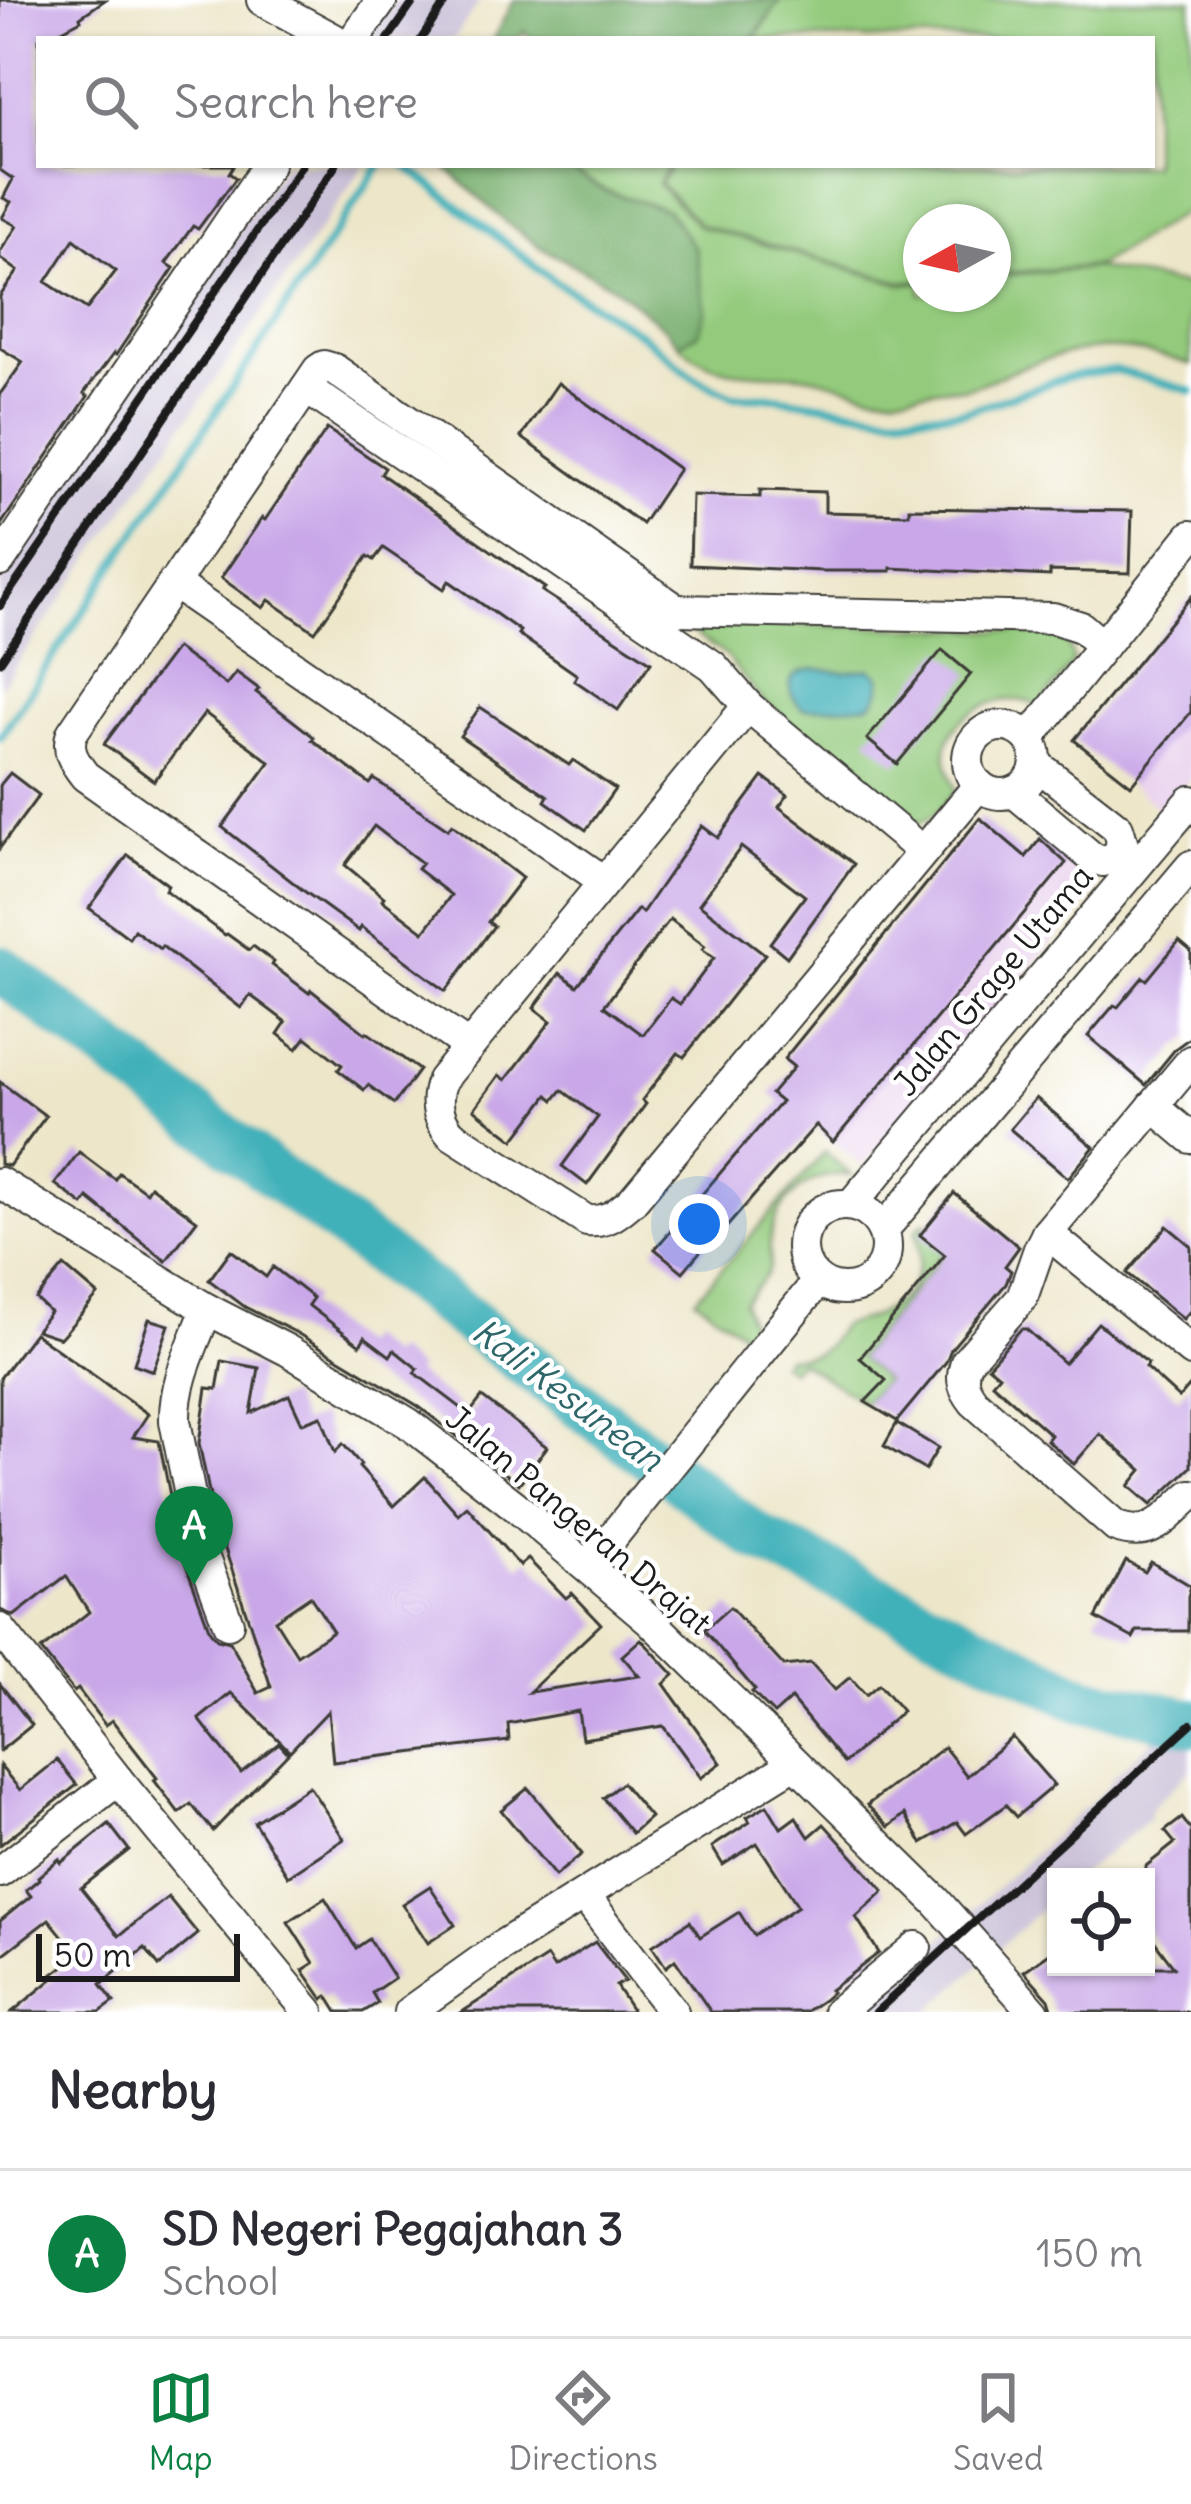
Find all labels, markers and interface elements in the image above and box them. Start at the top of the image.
search box [36,36,1155,168]
icon: search [78,69,144,135]
text: Search here [174,74,418,130]
north arrow [903,204,1011,312]
street label: Jalan Grage Utama [884,856,1102,1104]
your location [669,1194,729,1254]
water label: Kali Kesunean [464,1309,673,1482]
street label: Jalan Pangeran Drajat [438,1397,720,1643]
pin: A [155,1486,233,1585]
map controls [1047,1868,1155,1976]
button: locate [1047,1868,1155,1976]
scale bar [36,1928,240,1981]
text: 50 m [54,1934,131,1976]
text: Nearby [48,2058,217,2122]
text: SD Negeri Pegajahan 3 [162,2201,623,2257]
text: A [74,2229,100,2278]
text: 150 m [1036,2229,1143,2278]
text: School [162,2257,279,2306]
tab: Map [148,2365,214,2479]
tab: Directions [509,2365,658,2479]
tab: Saved [953,2365,1043,2479]

